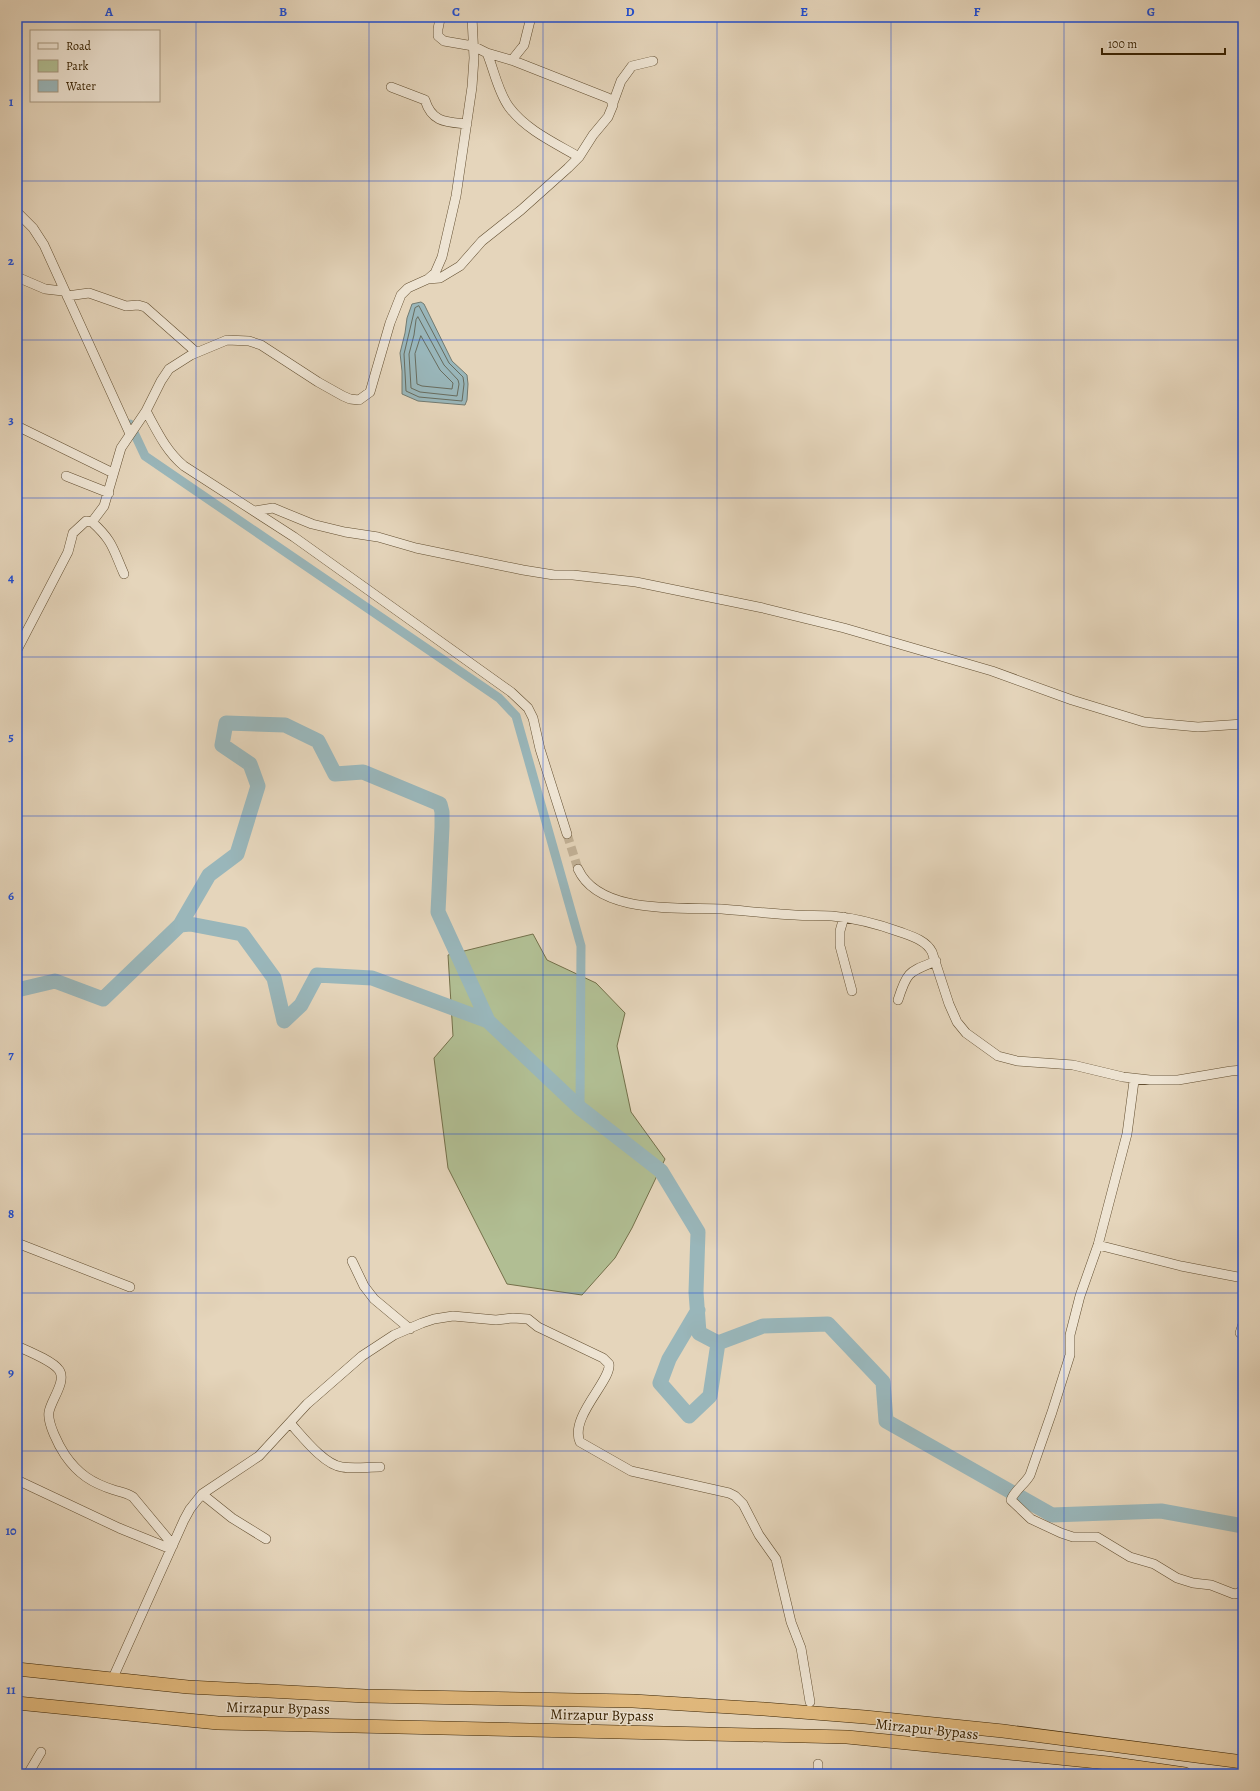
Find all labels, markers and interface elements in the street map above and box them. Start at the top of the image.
text: A [104,3,114,20]
text: B [279,3,287,20]
text: C [452,3,460,20]
text: D [625,3,635,20]
text: E [800,3,808,20]
text: F [974,3,981,20]
text: G [1147,3,1155,20]
legend [30,30,160,102]
scale bar [1102,30,1225,56]
text: 100 m [1108,36,1137,52]
text: Road [66,38,92,54]
text: Park [66,58,89,74]
text: Water [65,78,96,94]
text: 1 [9,93,14,110]
text: 2 [8,252,15,269]
text: 3 [8,411,14,428]
text: 4 [8,569,14,586]
text: 5 [8,728,14,745]
text: 6 [8,887,14,904]
text: 7 [8,1046,14,1063]
text: 8 [8,1205,14,1222]
text: 9 [8,1364,14,1381]
text: 10 [5,1522,17,1539]
text: 11 [6,1681,16,1698]
street label: Mirzapur Bypass [226,1697,330,1719]
street label: Mirzapur Bypass [550,1704,654,1726]
street label: Mirzapur Bypass [874,1714,980,1744]

